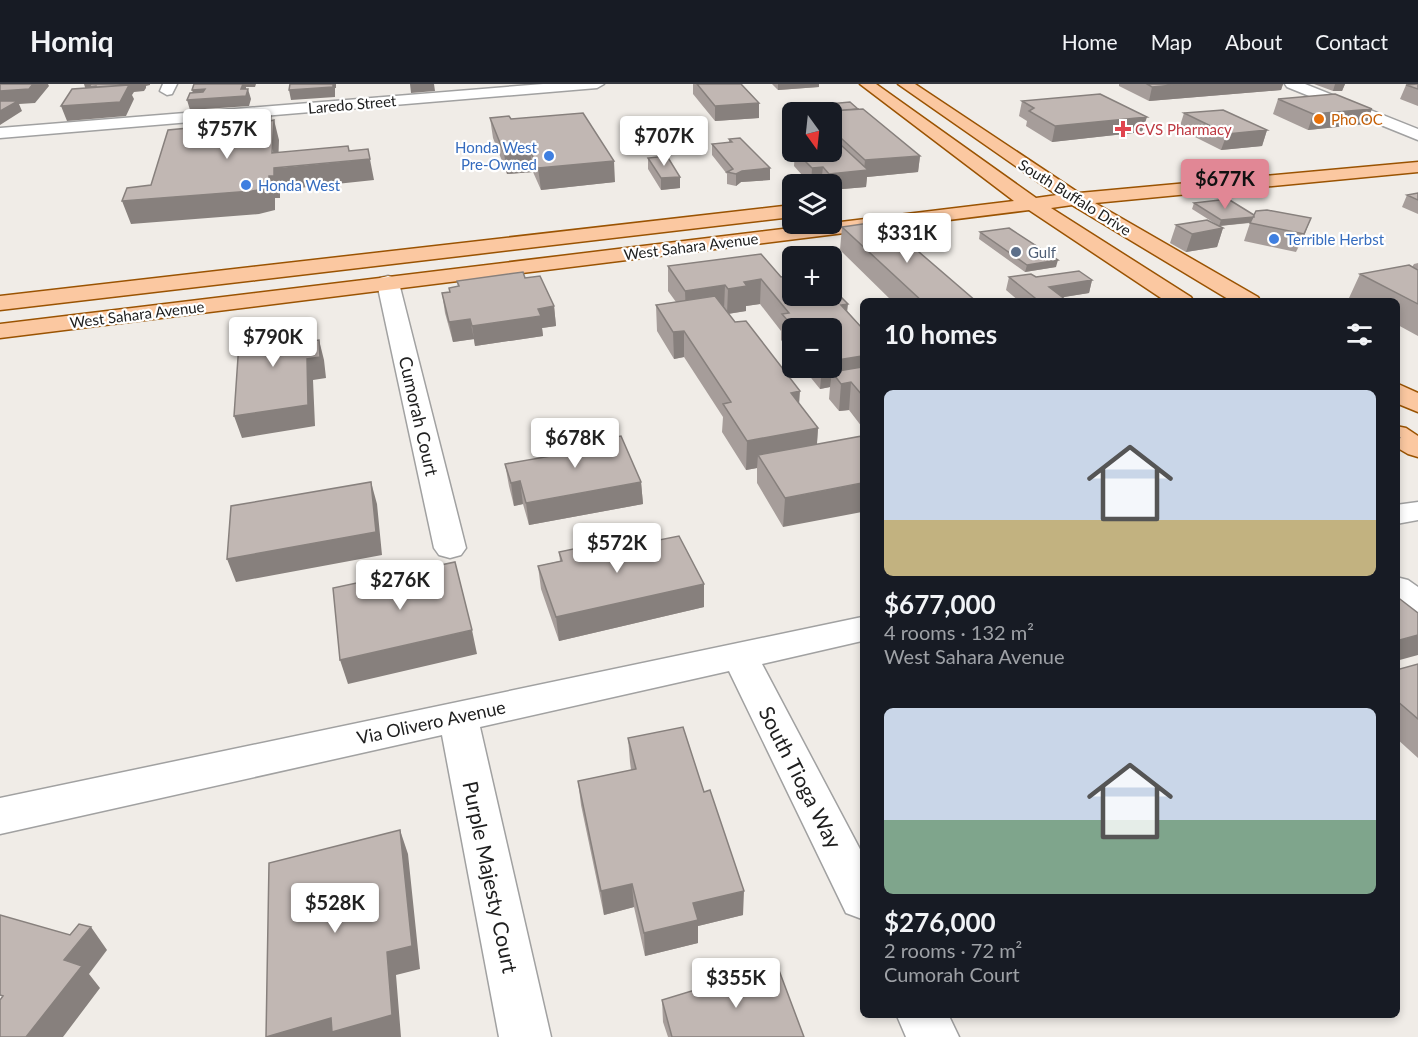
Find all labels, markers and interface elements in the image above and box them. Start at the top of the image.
text: Homiq [30,24,114,58]
text: Home [1062,29,1118,54]
text: Map [1151,29,1192,54]
text: About [1225,29,1282,54]
text: Contact [1315,29,1388,54]
street label: Laredo Street [307,91,397,117]
north arrow [782,102,842,162]
map controls [782,102,842,378]
pin: $757K [185,109,269,160]
place label: Pho OC [1331,110,1383,128]
marker: Pho OC [1312,112,1326,126]
text: $757K [197,116,257,140]
pin: $707K [622,116,706,167]
place label: CVS Pharmacy [1135,120,1232,138]
marker: CVS Pharmacy [1116,122,1130,136]
text: $707K [634,123,694,147]
place label: Honda West Pre-Owned [455,138,538,173]
marker: Honda West Pre-Owned [542,149,556,163]
street label: South Buffalo Drive [1015,155,1135,239]
pin: $677K [1183,159,1267,210]
text: $677K [1195,166,1255,190]
button: layers [782,174,842,234]
place label: Honda West [258,176,341,194]
marker: Honda West [239,178,253,192]
pin: $331K [865,213,949,264]
text: $331K [877,220,937,244]
street label: West Sahara Avenue [623,229,759,263]
place label: Terrible Herbst [1286,230,1385,248]
marker: Terrible Herbst [1267,232,1281,246]
place label: Gulf [1028,243,1057,261]
marker: Gulf [1009,245,1023,259]
button: + [782,246,842,306]
street label: West Sahara Avenue [69,297,205,331]
pin: $790K [231,317,315,368]
button: − [782,318,842,378]
text: 10 homes [884,318,997,350]
icon: filters [1343,318,1376,351]
text: $790K [243,324,303,348]
street label: Cumorah Court [395,354,444,478]
pin: $678K [533,418,617,469]
text: $678K [545,425,605,449]
icon: home [1076,429,1184,537]
pin: $572K [575,523,659,574]
text: $572K [587,530,647,554]
pin: $276K [358,560,442,611]
text: $276K [370,567,430,591]
text: $677,000 [884,588,996,620]
text: 4 rooms · 132 m² [884,620,1034,644]
text: West Sahara Avenue [884,644,1065,668]
street label: Via Olivero Avenue [355,696,507,748]
street label: South Tioga Way [754,702,848,852]
icon: home [1076,747,1184,855]
street label: Purple Majesty Court [458,779,524,976]
pin: $528K [293,883,377,934]
text: $528K [305,890,365,914]
text: $276,000 [884,906,996,938]
text: 2 rooms · 72 m² [884,938,1022,962]
pin: $355K [694,958,778,1009]
text: Cumorah Court [884,962,1020,986]
text: $355K [706,965,766,989]

